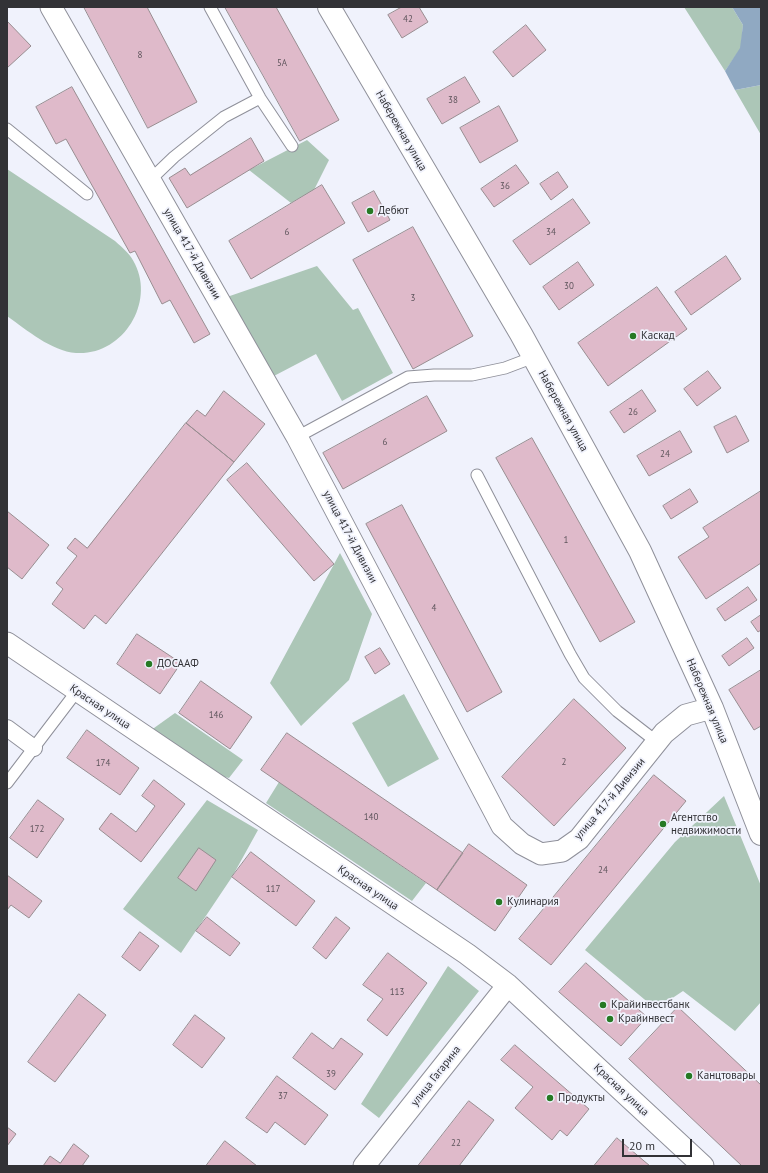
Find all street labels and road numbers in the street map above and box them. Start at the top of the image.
street label: Набережная улица [373,88,429,174]
street label: улица 417-й Дивизии [161,206,223,302]
street label: Набережная улица [535,368,591,454]
street label: улица 417-й Дивизии [320,489,380,585]
street label: Набережная улица [683,657,731,745]
street label: Красная улица [67,682,133,732]
street label: улица 417-й Дивизии [572,755,648,843]
street label: Красная улица [335,863,401,913]
street label: улица Гагарина [408,1043,464,1109]
street label: Красная улица [591,1061,651,1119]

